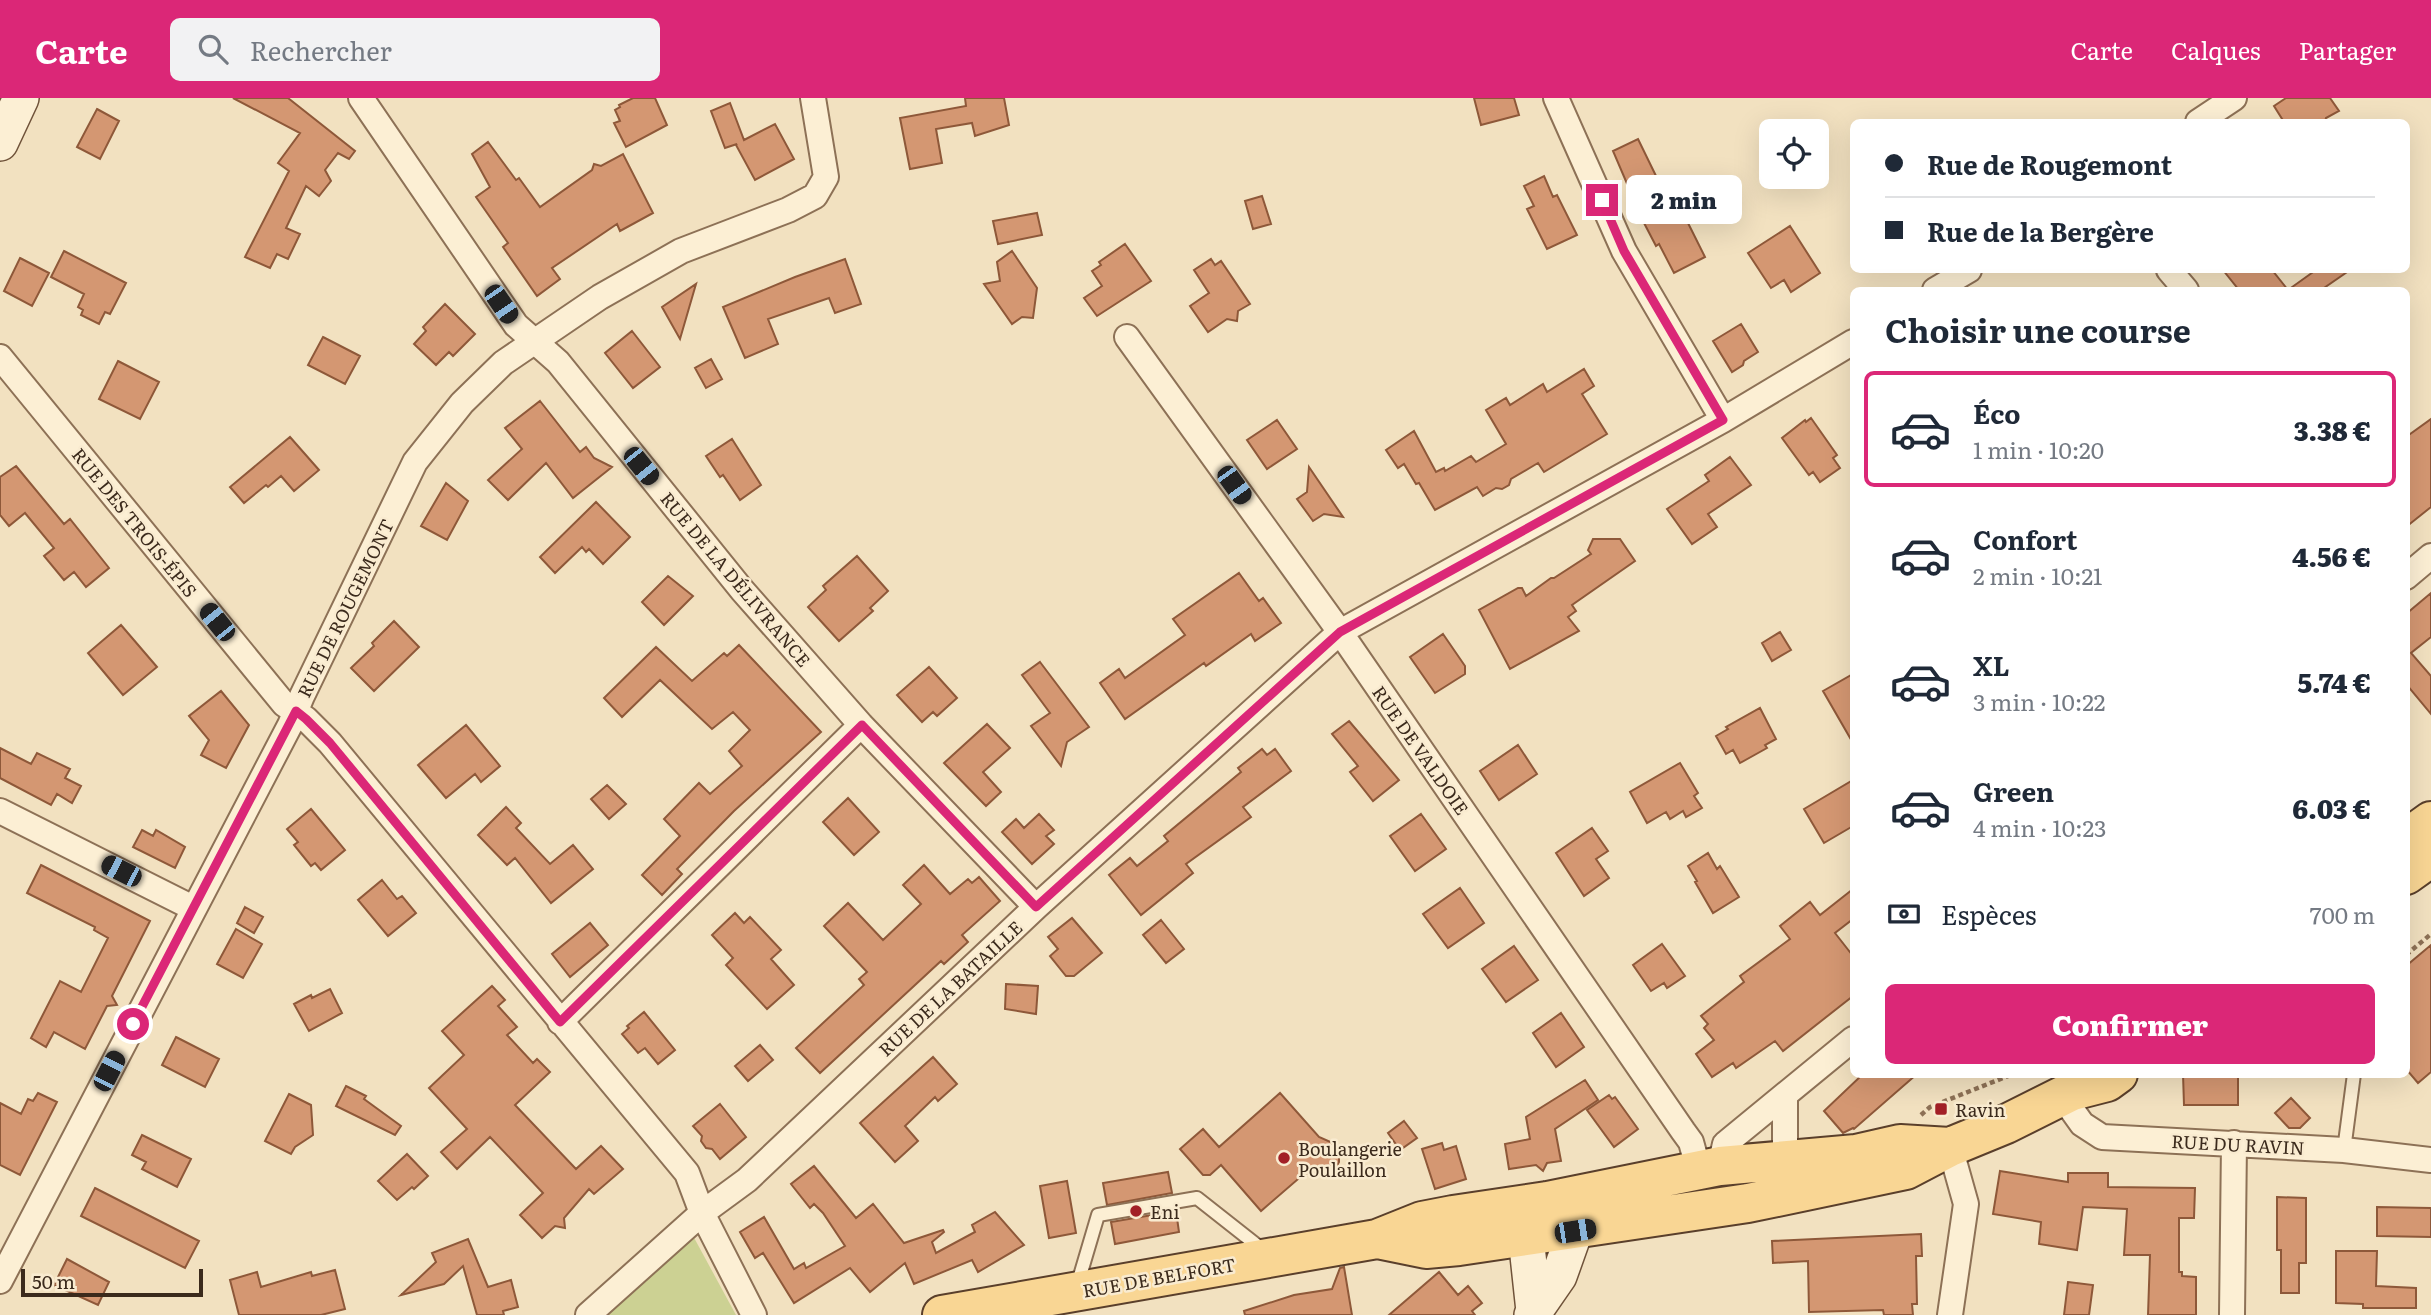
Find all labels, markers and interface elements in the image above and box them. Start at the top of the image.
search box [170,18,660,81]
text: Carte [35,25,128,74]
icon: search [194,30,232,68]
text: Rechercher [250,30,392,69]
text: Carte [2070,32,2133,67]
text: Calques [2171,32,2261,67]
text: Partager [2299,32,2396,67]
map controls [1759,119,1829,189]
button: locate [1759,119,1829,189]
text: Rue de Rougemont [1927,144,2172,183]
callout: 2 min [1626,176,1742,224]
text: 2 min [1651,182,1717,216]
route end [1586,184,1618,216]
text: Rue de la Bergère [1927,211,2154,250]
car [481,281,522,327]
text: Choisir une course [1885,305,2191,353]
text: Éco [1973,393,2021,432]
icon: car [1889,398,1952,461]
text: 3.38 € [2294,410,2371,449]
text: 1 min · 10:20 [1973,432,2104,466]
street label: RUE DES TROIS-ÉPIS [66,441,204,603]
car [620,443,663,489]
car [1214,462,1255,508]
street label: RUE DE LA DÉLIVRANCE [655,486,817,672]
street label: RUE DE ROUGEMONT [290,514,400,702]
text: Confort [1973,519,2077,558]
icon: car [1889,524,1952,587]
text: 4.56 € [2292,536,2371,575]
text: 2 min · 10:21 [1973,558,2102,592]
car [196,599,239,645]
text: XL [1973,645,2010,684]
icon: car [1889,650,1952,713]
text: 5.74 € [2297,662,2371,701]
street label: RUE DE VALDOIE [1366,680,1476,820]
text: 3 min · 10:22 [1973,684,2106,718]
text: Green [1973,771,2054,810]
icon: car [1889,776,1952,839]
text: 6.03 € [2292,788,2371,827]
text: 4 min · 10:23 [1973,810,2107,844]
car [98,852,145,890]
text: Espèces [1941,894,2037,933]
icon: cash [1885,895,1923,933]
text: 700 m [2310,897,2375,931]
street label: RUE DE LA BATAILLE [872,914,1028,1062]
button: Confirmer [1885,984,2375,1064]
route start [117,1008,149,1040]
car [91,1048,128,1094]
place label: Ravin [1955,1096,2005,1123]
marker: Ravin [1933,1101,1949,1117]
street label: RUE DU RAVIN [2171,1127,2305,1161]
place label: Boulangerie Poulaillon [1298,1135,1402,1183]
marker: Boulangerie Poulaillon [1276,1150,1292,1166]
place label: Eni [1150,1198,1179,1225]
marker: Eni [1128,1203,1144,1219]
car [1553,1217,1598,1245]
street label: RUE DE BELFORT [1080,1250,1238,1304]
scale bar [21,1266,203,1298]
text: 50 m [32,1267,75,1295]

